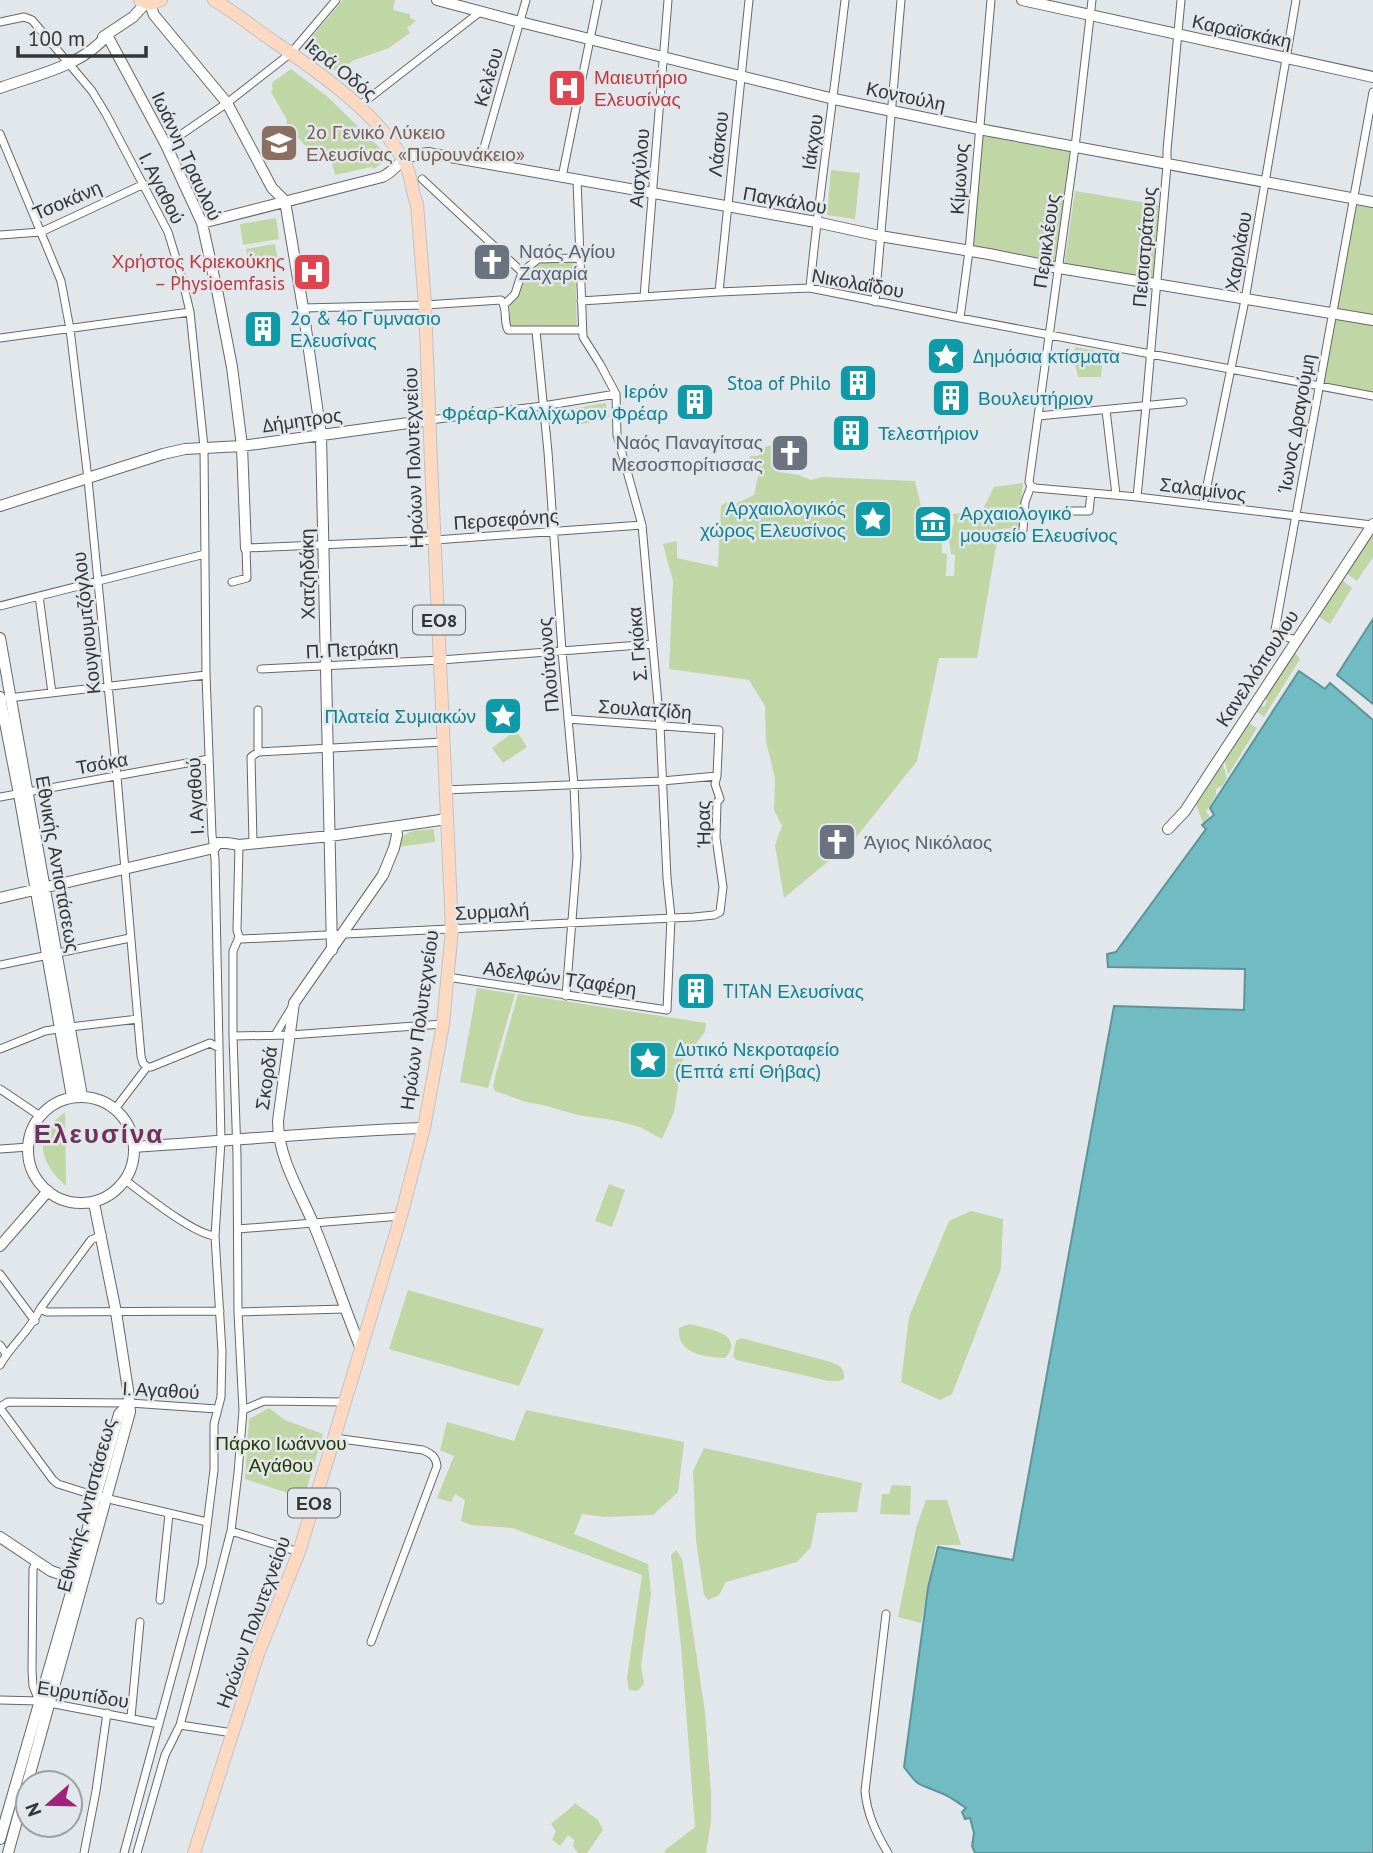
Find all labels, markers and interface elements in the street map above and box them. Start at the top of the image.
street label: Καραϊσκάκη [1190,9,1294,53]
scale bar [18,14,145,58]
text: 100 m [28,25,85,52]
street label: Ιερά Οδός [300,33,382,105]
street label: Κελέου [468,45,508,109]
place label: Μαιευτήριο Ελευσίνας [594,65,688,111]
hospital icon: Μαιευτήριο Ελευσίνας [546,67,588,109]
street label: Κοντούλη [864,76,948,116]
street label: Ιωάννη Τραυλού [147,88,227,224]
street label: Λάσκου [703,110,733,178]
street label: Ιάκχου [796,113,828,171]
place label: 2ο Γενικό Λύκειο Ελευσίνας «Πυρουνάκειο» [306,120,525,166]
school or university icon: 2ο Γενικό Λύκειο Ελευσίνας «Πυρουνάκειο» [258,122,300,164]
street label: Αισχύλου [624,128,654,208]
street label: Κίμωνος [945,143,973,215]
street label: Ι. Αγαθού [134,148,190,228]
street label: Τσοκάνη [29,175,105,225]
street label: Παγκάλου [741,181,829,219]
street label: Πεισιστράτους [1127,186,1161,308]
street label: Περικλέους [1028,192,1064,290]
street label: Χαριλάου [1219,210,1257,292]
place label: Ναός Αγίου Ζαχαρία [519,239,616,285]
church icon: Ναός Αγίου Ζαχαρία [471,241,513,283]
place label: Χρήστος Κριεκούκης – Physioemfasis [112,249,285,295]
hospital icon: Χρήστος Κριεκούκης – Physioemfasis [291,251,333,293]
street label: Νικολαΐδου [810,263,906,303]
place label: 2ο & 4ο Γυμνασιο Ελευσίνας [290,306,441,352]
building icon: 2ο & 4ο Γυμνασιο Ελευσίνας [242,308,284,350]
place icon: Δημόσια κτίσματα [925,335,967,377]
place label: Δημόσια κτίσματα [973,344,1120,368]
street label: Ίωνος Δραγούμη [1272,352,1320,495]
building icon: Stoa of Philo [837,362,879,404]
street label: Ηρώων Πολυτεχνείου [398,367,428,549]
place label: Stoa of Philo [727,371,831,395]
building icon: Βουλευτήριον [930,377,972,419]
place label: Ιερόν Φρέαρ-Καλλίχωρον Φρέαρ [442,379,668,425]
building icon: Ιερόν Φρέαρ-Καλλίχωρον Φρέαρ [674,381,716,423]
place label: Βουλευτήριον [978,386,1093,410]
street label: Δήμητρος [260,403,344,437]
building icon: Τελεστήριον [830,412,872,454]
place label: Τελεστήριον [878,421,979,445]
place label: Ναός Παναγίτσας Μεσοσπορίτισσας [611,430,763,476]
church icon: Ναός Παναγίτσας Μεσοσπορίτισσας [769,432,811,474]
street label: Σαλαμίνος [1158,472,1248,506]
place label: Αρχαιολογικός χώρος Ελευσίνος [700,496,846,542]
place icon: Αρχαιολογικός χώρος Ελευσίνος [852,498,894,540]
place label: Αρχαιολογικό μουσείο Ελευσίνος [960,501,1118,547]
street label: Περσεφόνης [453,503,559,535]
museum icon: Αρχαιολογικό μουσείο Ελευσίνος [912,503,954,545]
street label: Χατζηδάκη [294,528,320,620]
street label: Κουγιουμτζόγλου [67,551,105,695]
street label: Κανελλόπουλου [1210,605,1304,731]
road number: ΕΟ8 [413,606,465,634]
street label: Σ. Γκιόκα [622,606,652,682]
street label: Πλούτωνος [532,617,564,713]
street label: Π. Πετράκη [305,635,399,663]
street label: Σουλατζίδη [597,694,693,724]
place icon: Πλατεία Συμιακών [482,695,524,737]
place label: Πλατεία Συμιακών [324,704,476,728]
street label: Τσόκα [74,747,130,779]
street label: Ι. Αγαθού [181,757,209,835]
street label: Εθνικής Αντιστάσεως [31,774,85,954]
street label: Ήρας [691,800,715,849]
church icon: Άγιος Νικόλαος [816,821,858,863]
place label: Άγιος Νικόλαος [864,830,992,854]
street label: Συρμαλή [454,897,530,925]
street label: Ηρώων Πολυτεχνείου [395,929,443,1111]
street label: Αδελφών Τζαφέρη [482,955,638,1001]
building icon: TITAN Ελευσίνας [675,970,717,1012]
place label: TITAN Ελευσίνας [723,979,864,1003]
place label: Δυτικό Νεκροταφείο (Επτά επί Θήβας) [675,1037,839,1083]
place icon: Δυτικό Νεκροταφείο (Επτά επί Θήβας) [627,1039,669,1081]
street label: Σκορδά [250,1045,282,1111]
district label: Ελευσίνα [34,1117,164,1150]
street label: Ι. Αγαθού [122,1376,200,1404]
street label: Εθνικής Αντιστάσεως [51,1415,121,1595]
park label: Πάρκο Ιωάννου Αγάθου [215,1431,347,1477]
road number: ΕΟ8 [288,1488,340,1518]
street label: Ηρώων Πολυτεχνείου [211,1533,295,1711]
street label: Ευρυπίδου [35,1675,131,1713]
north arrow [14,1769,84,1839]
text: N [20,1800,46,1820]

